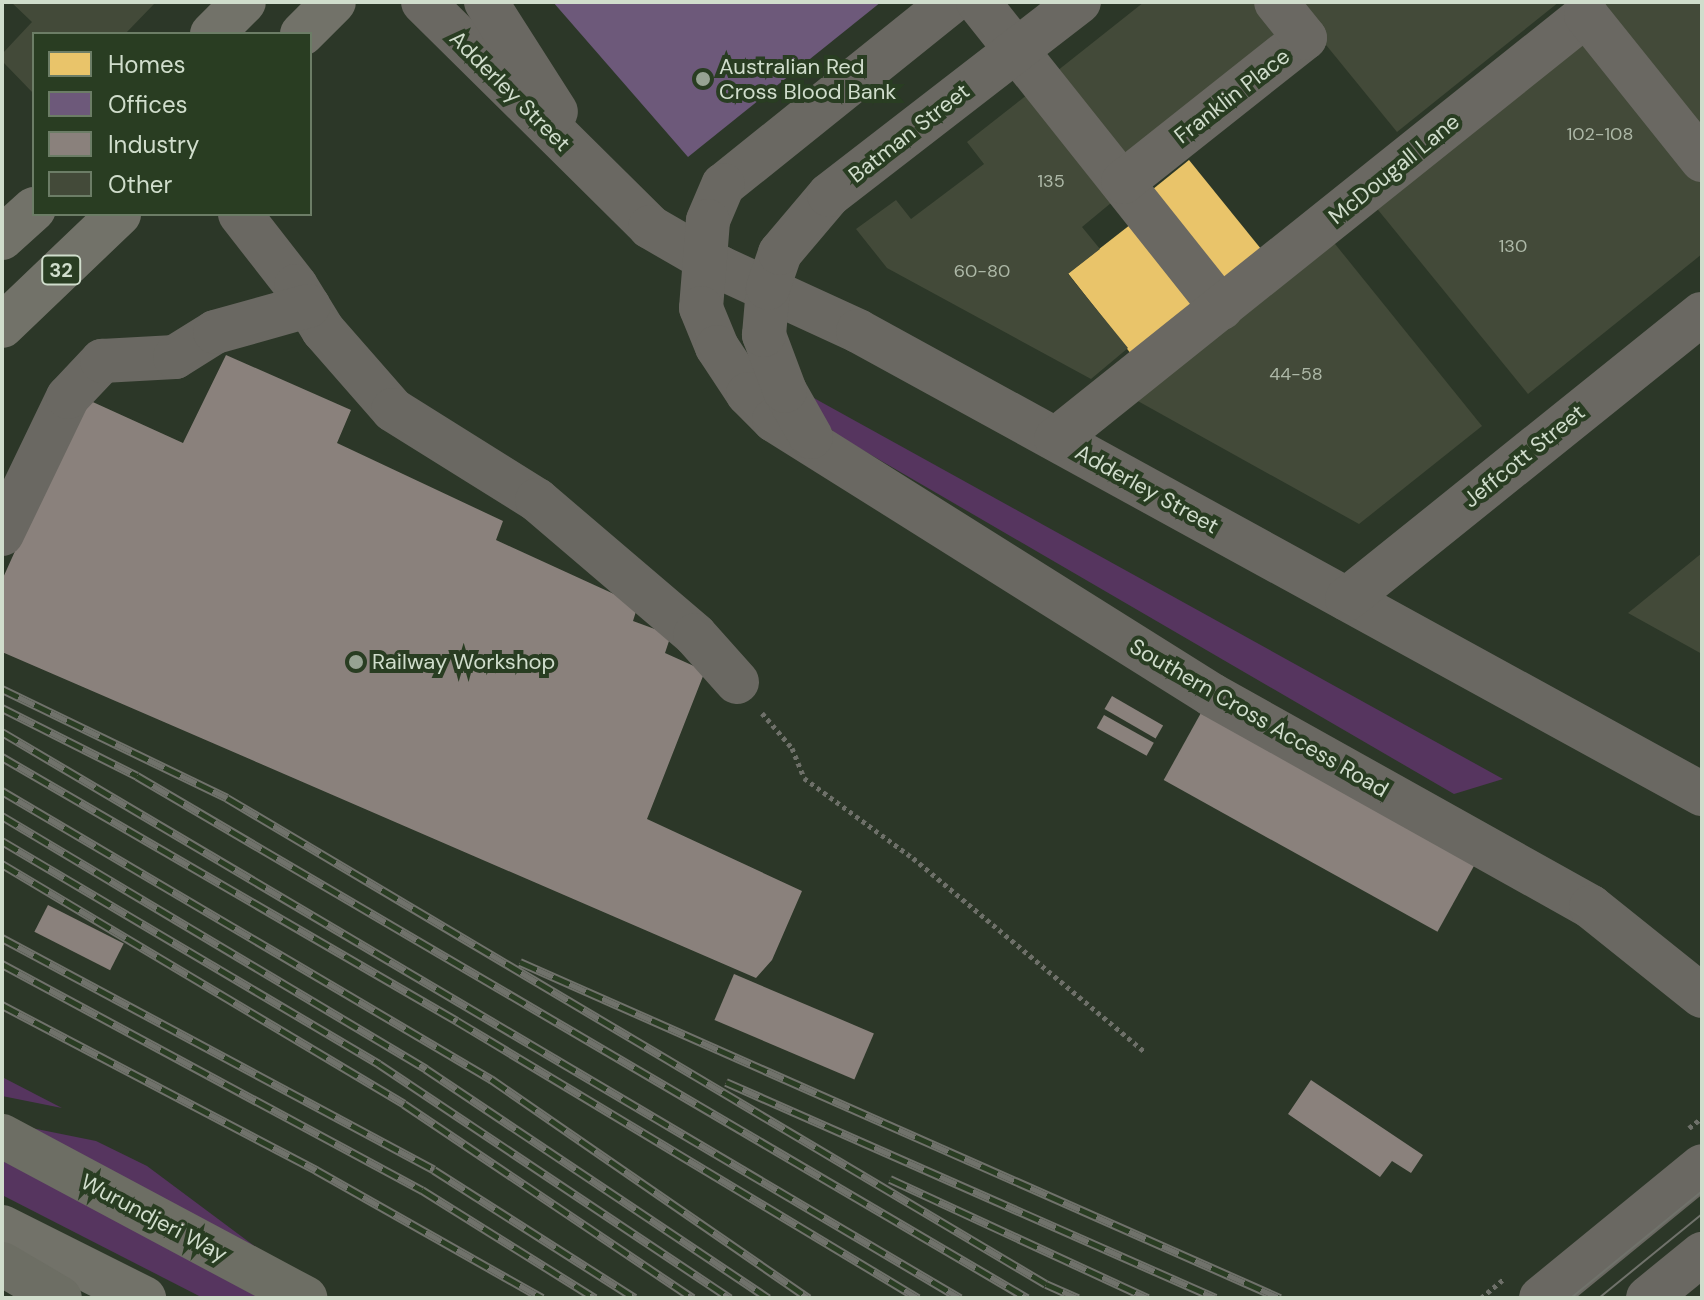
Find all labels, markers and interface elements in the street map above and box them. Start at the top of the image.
street label: Adderley Street [444,25,576,157]
legend [32,32,312,216]
street label: Franklin Place [1169,43,1295,149]
text: Homes [108,49,186,80]
place label: Australian Red Cross Blood Bank [719,53,896,104]
marker: Australian Red Cross Blood Bank [694,70,712,88]
street label: Batman Street [843,78,975,188]
text: Offices [108,89,188,120]
street label: McDougall Lane [1323,108,1465,230]
house number: 102-108 [1567,123,1633,145]
text: Industry [108,129,199,160]
text: Other [108,169,172,200]
house number: 135 [1037,170,1065,192]
house number: 130 [1499,235,1527,257]
road number: 32 [41,254,81,286]
house number: 60-80 [954,260,1010,282]
house number: 44-58 [1269,363,1323,385]
street label: Jeffcott Street [1458,399,1590,513]
street label: Adderley Street [1071,439,1223,539]
street label: Southern Cross Access Road [1125,633,1393,803]
place label: Railway Workshop [372,649,555,675]
marker: Railway Workshop [347,653,365,671]
street label: Wurundjeri Way [76,1168,232,1268]

